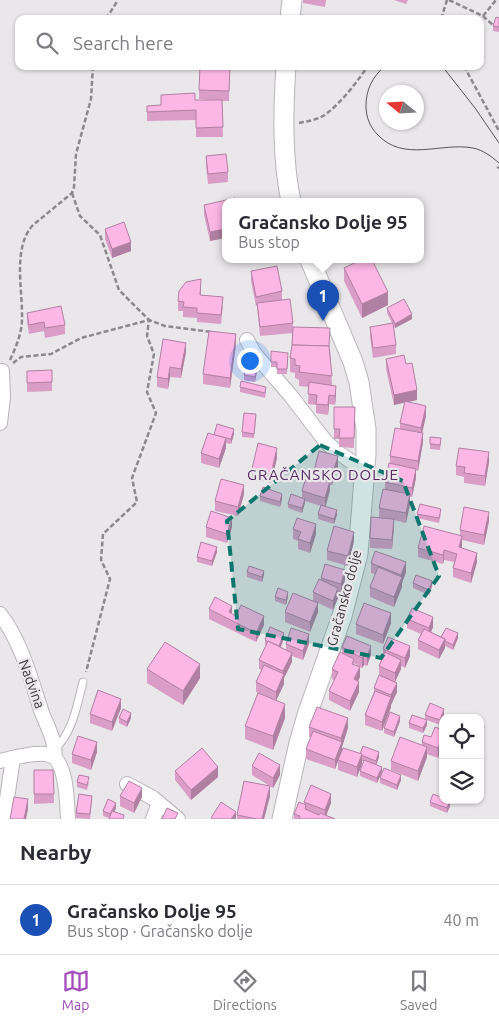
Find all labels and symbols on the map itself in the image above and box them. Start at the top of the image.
north arrow [379,85,424,130]
pin: 1 [307,280,339,321]
your location [237,348,263,374]
district label: GRAČANSKO DOLJE [247,466,399,483]
street label: Gračansko dolje [323,548,365,648]
street label: Nadvina [16,657,48,711]

